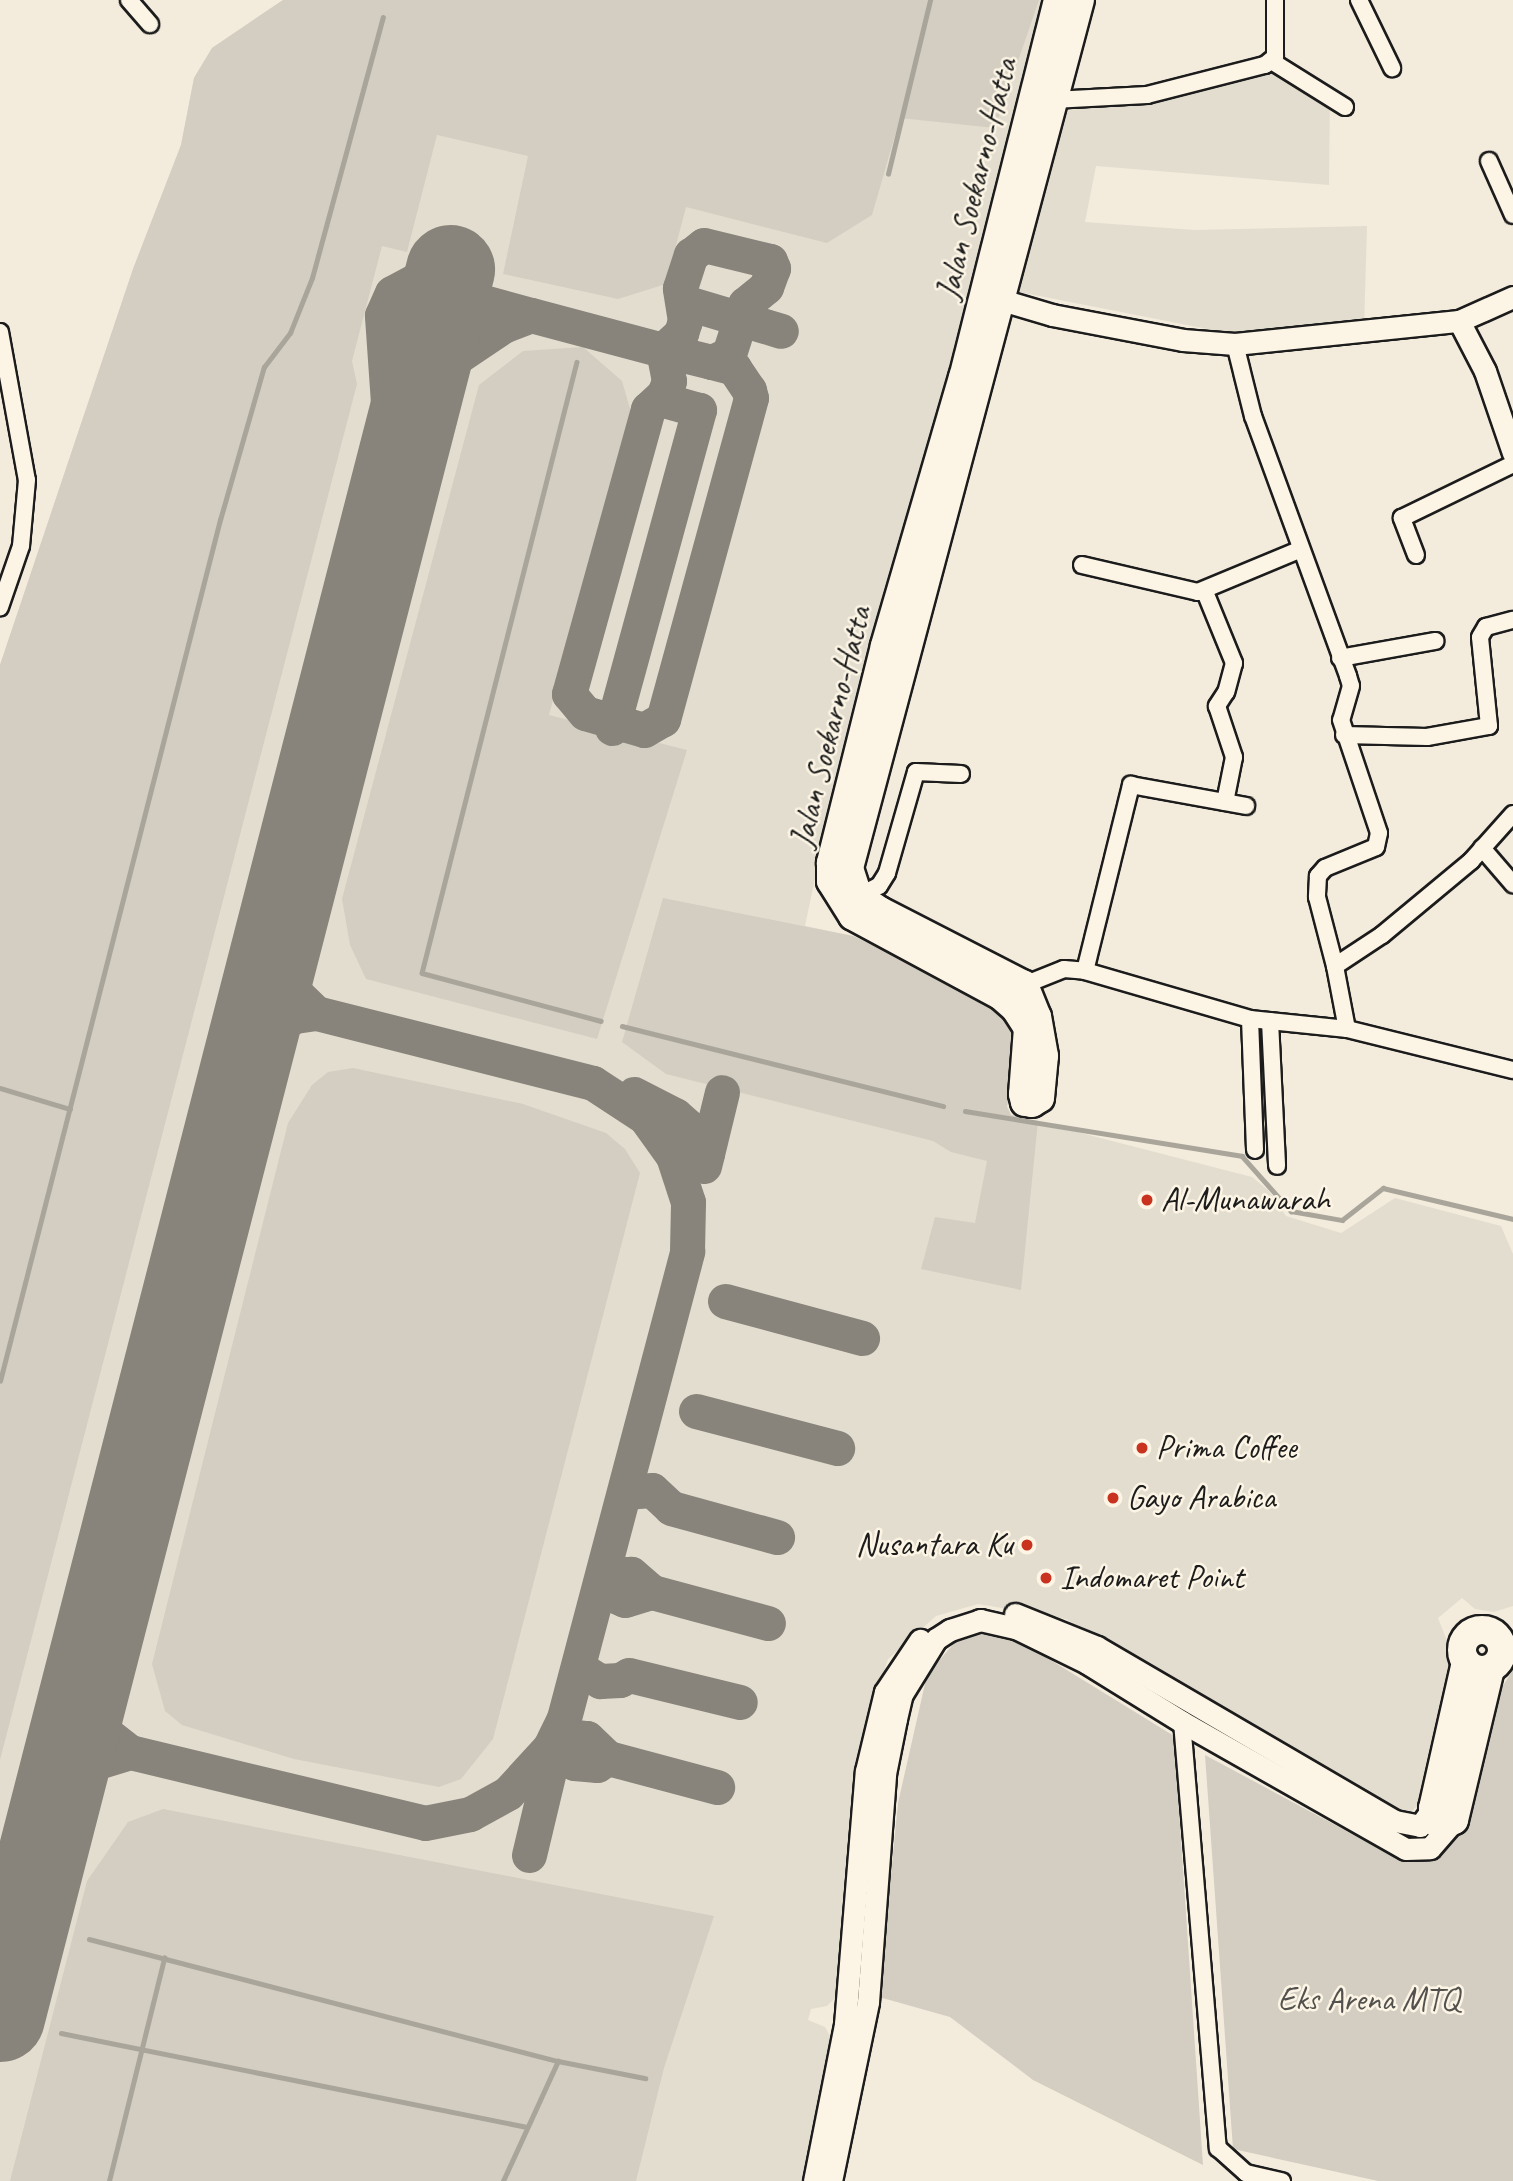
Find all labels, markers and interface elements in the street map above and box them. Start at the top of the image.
street label: Jalan Soekarno-Hatta [928,55,1026,303]
street label: Jalan Soekarno-Hatta [782,603,880,851]
place label: Al-Munawarah [1161,1180,1330,1220]
marker: Al-Munawarah [1139,1192,1155,1208]
place label: Prima Coffee [1156,1428,1296,1468]
marker: Prima Coffee [1134,1440,1150,1456]
place label: Gayo Arabica [1127,1478,1276,1518]
marker: Gayo Arabica [1105,1490,1121,1506]
place label: Nusantara Ku [856,1525,1013,1565]
marker: Nusantara Ku [1019,1537,1035,1553]
place label: Indomaret Point [1060,1558,1243,1598]
marker: Indomaret Point [1038,1570,1054,1586]
park label: Eks Arena MTQ [1278,1980,1458,2020]

